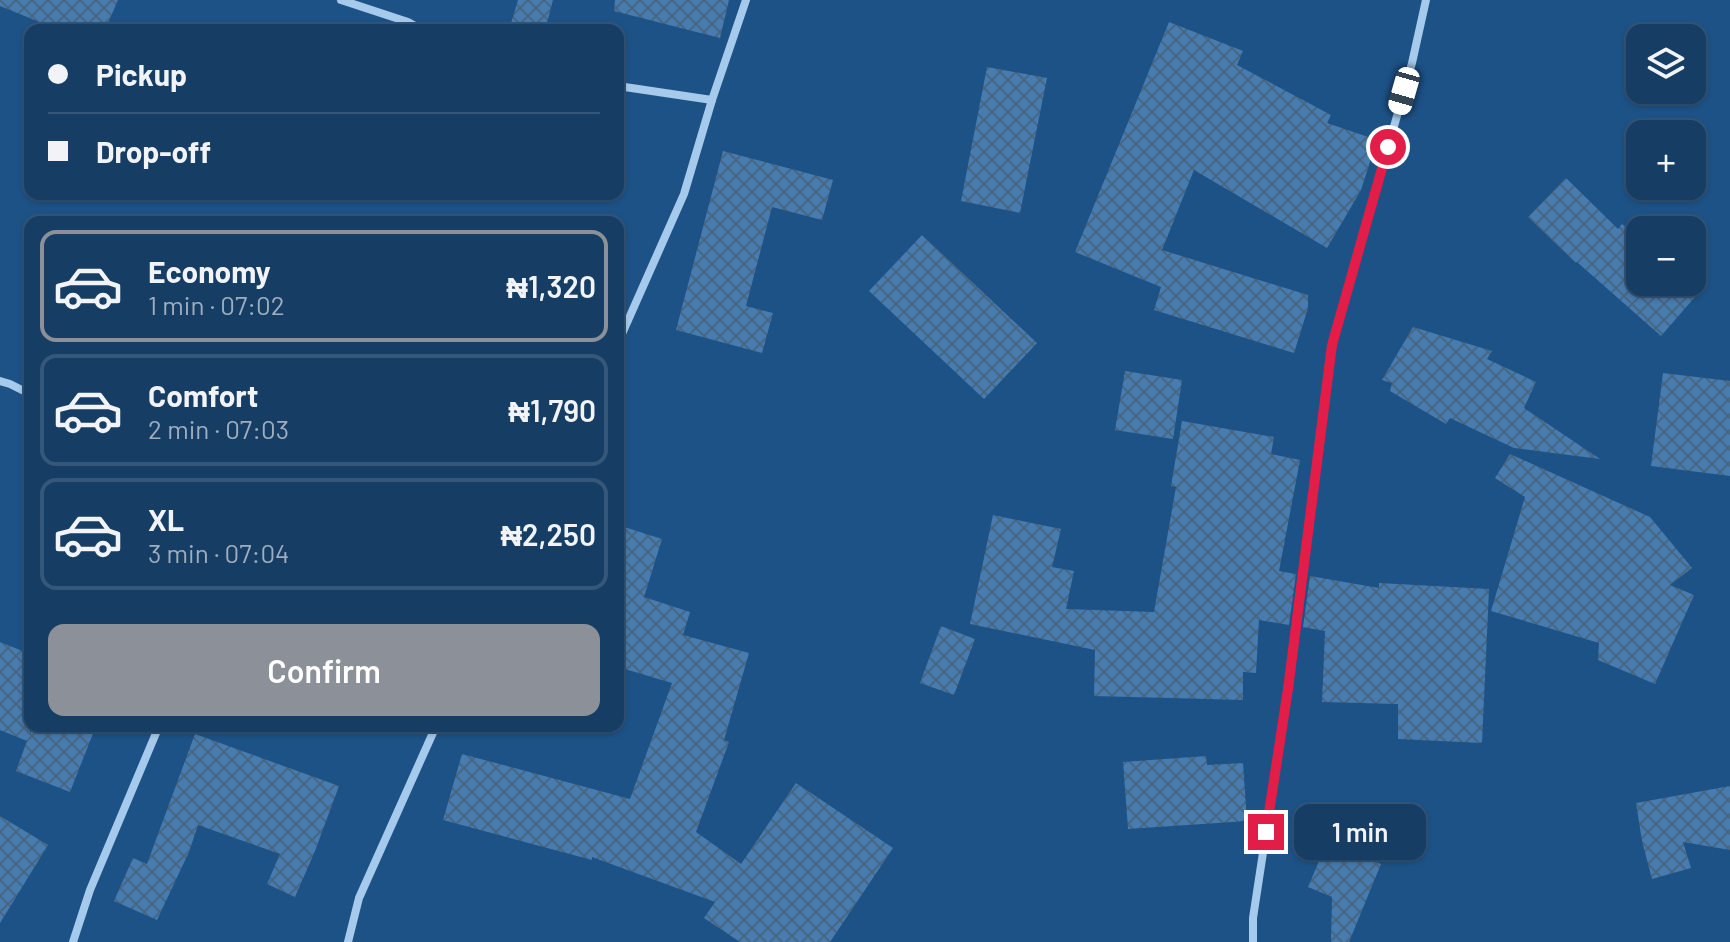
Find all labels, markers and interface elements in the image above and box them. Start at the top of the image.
map controls [1626,24,1706,296]
button: layers [1626,24,1706,104]
text: Pickup [96,56,187,92]
car [1386,65,1422,117]
button: + [1626,120,1706,200]
route start [1370,129,1406,165]
text: Drop-off [96,133,211,169]
button: − [1626,216,1706,296]
icon: car [52,250,124,322]
text: Economy [148,253,271,289]
text: ₦1,320 [506,268,596,304]
text: 1 min · 07:02 [148,289,285,320]
icon: car [52,374,124,446]
text: Comfort [148,377,258,413]
text: ₦1,790 [508,392,596,428]
text: 2 min · 07:03 [148,413,289,444]
icon: car [52,498,124,570]
text: XL [148,501,184,537]
text: ₦2,250 [500,516,596,552]
text: 3 min · 07:04 [148,537,289,568]
button: Confirm [48,624,600,716]
callout: 1 min [1294,804,1426,860]
route end [1248,814,1284,850]
text: 1 min [1332,816,1388,847]

